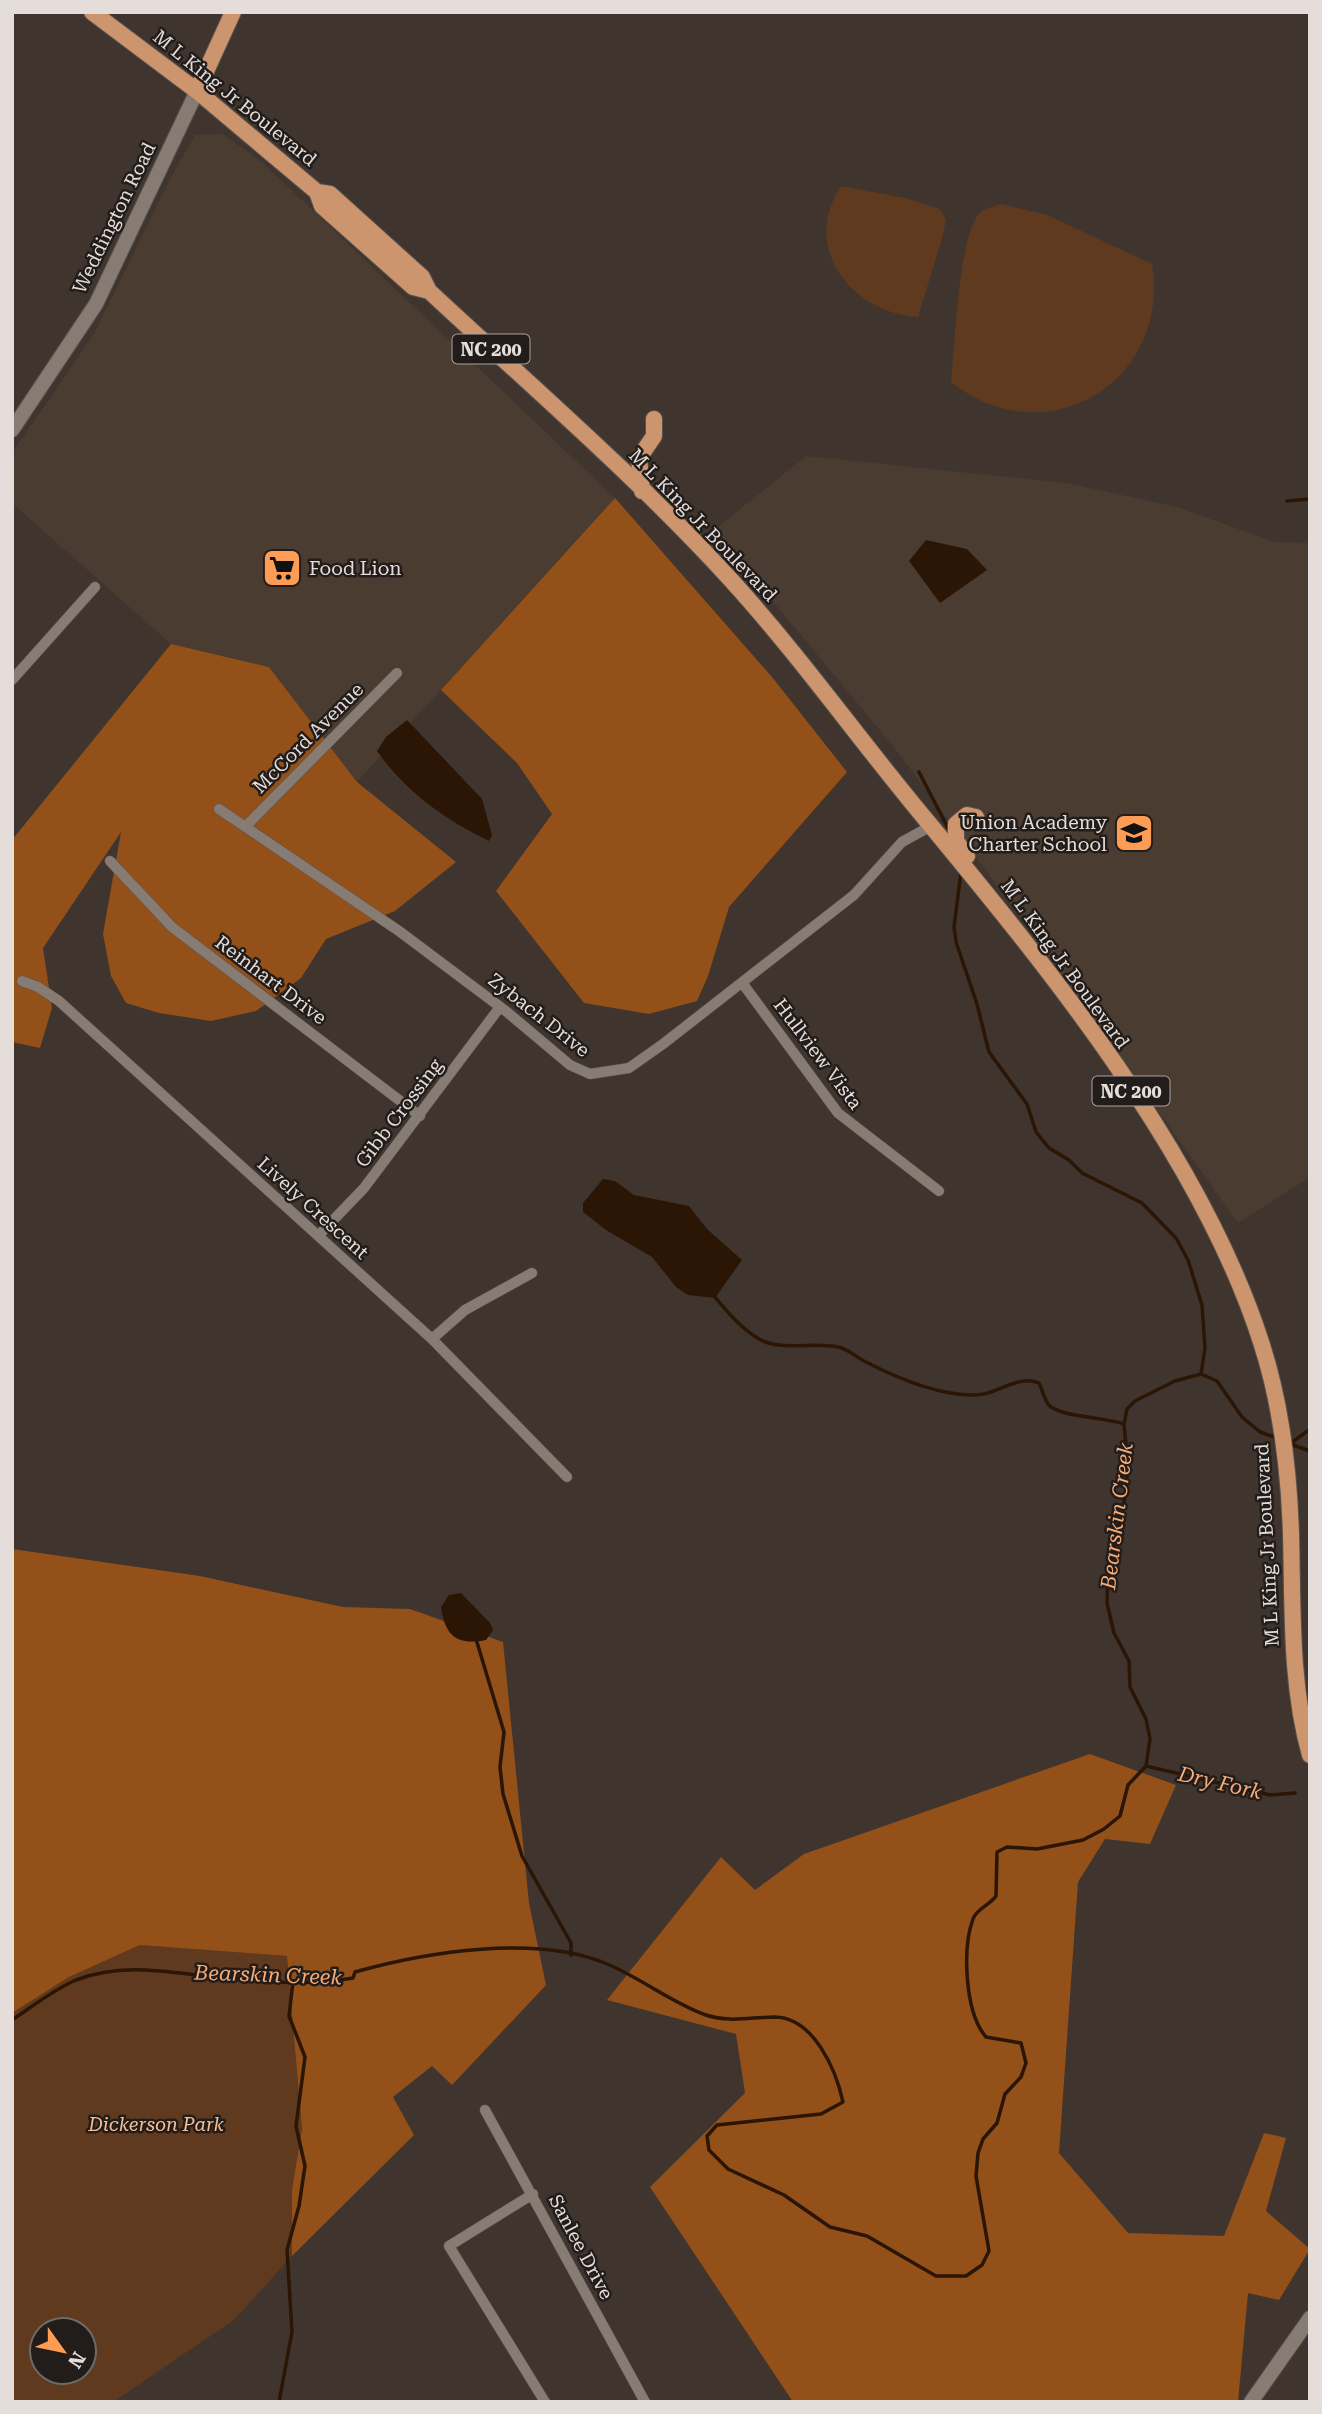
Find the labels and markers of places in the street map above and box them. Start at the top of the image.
supermarket icon: Food Lion [261,547,303,589]
place label: Food Lion [309,557,402,580]
place label: Union Academy Charter School [960,811,1108,856]
school or university icon: Union Academy Charter School [1113,812,1155,854]

